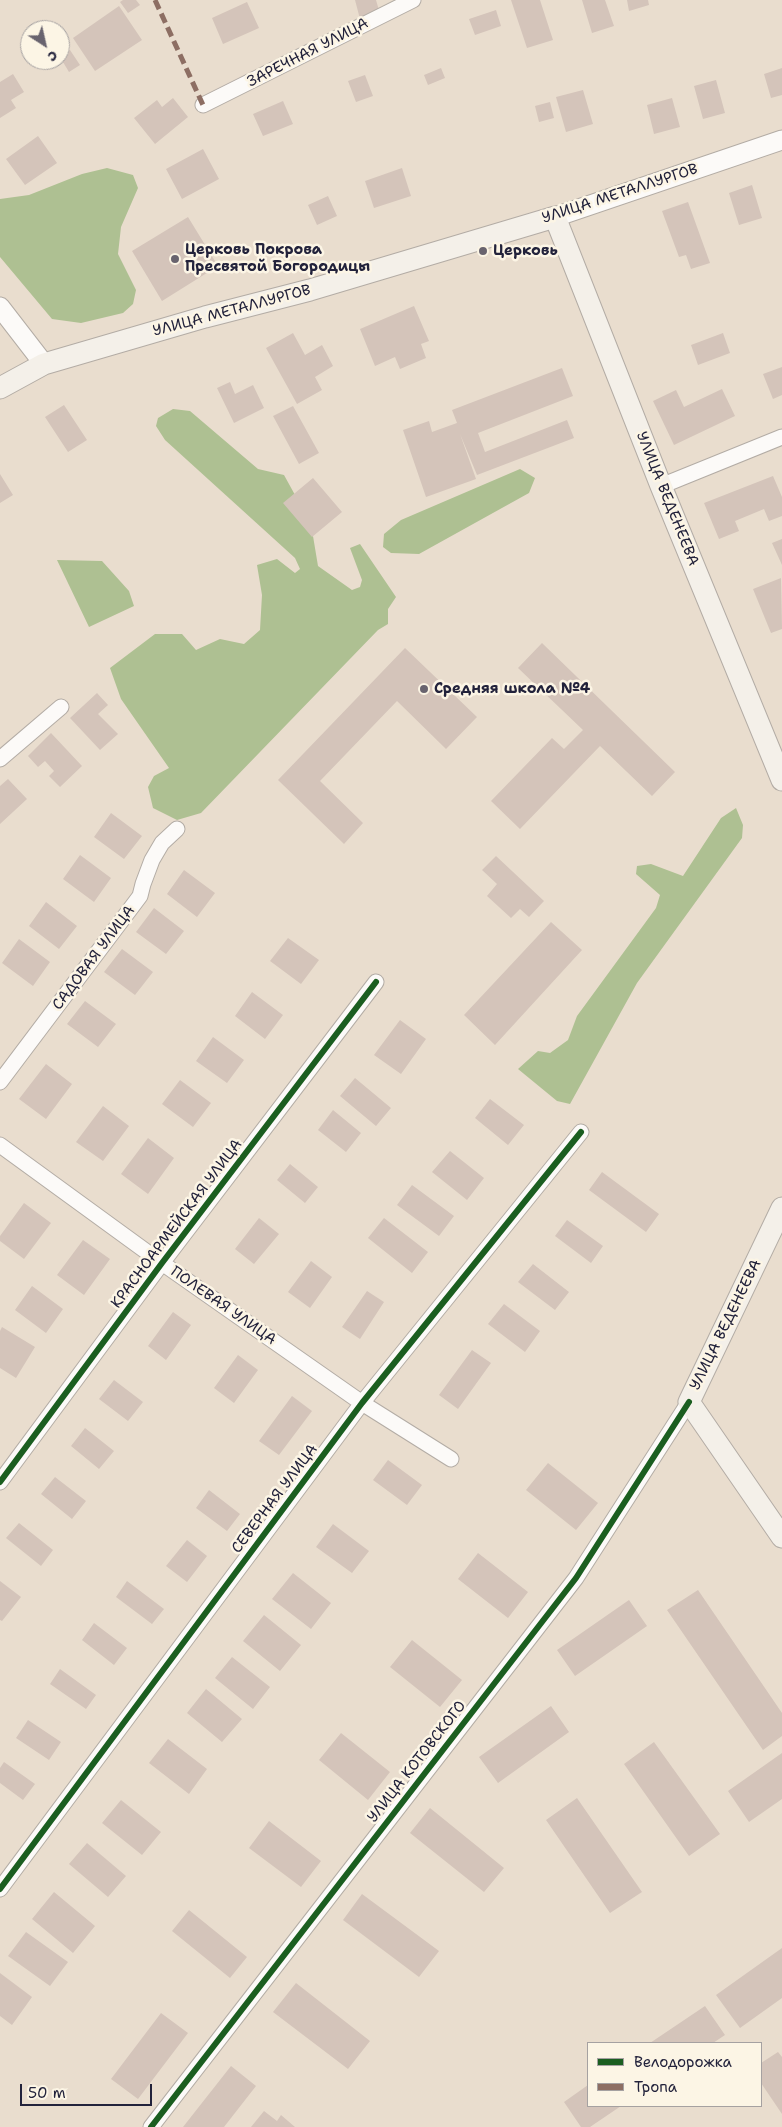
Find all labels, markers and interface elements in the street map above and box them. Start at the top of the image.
street label: ЗАРЕЧНАЯ УЛИЦА [244,15,372,91]
north arrow [20,20,70,70]
text: С [44,47,62,66]
street label: УЛИЦА МЕТАЛЛУРГОВ [540,160,700,228]
place label: Церковь Покрова Пресвятой Богородицы [185,241,370,276]
place label: Церковь [493,242,558,260]
marker: Церковь [477,245,489,257]
marker: Церковь Покрова Пресвятой Богородицы [169,253,181,265]
street label: УЛИЦА МЕТАЛЛУРГОВ [151,281,313,341]
street label: УЛИЦА ВЕДЕНЕЕВА [632,429,702,569]
place label: Средняя школа №4 [434,680,590,698]
marker: Средняя школа №4 [418,683,430,695]
street label: САДОВАЯ УЛИЦА [49,902,139,1014]
street label: КРАСНОАРМЕЙСКАЯ УЛИЦА [108,1136,246,1312]
street label: УЛИЦА ВЕДЕНЕЕВА [687,1257,765,1393]
street label: ПОЛЕВАЯ УЛИЦА [167,1263,279,1349]
street label: СЕВЕРНАЯ УЛИЦА [228,1441,322,1557]
street label: УЛИЦА КОТОВСКОГО [364,1698,470,1826]
legend [587,2042,762,2107]
text: Велодорожка [634,2052,732,2072]
scale bar [22,2074,155,2106]
text: Тропа [634,2077,677,2097]
text: 50 m [28,2083,66,2103]

